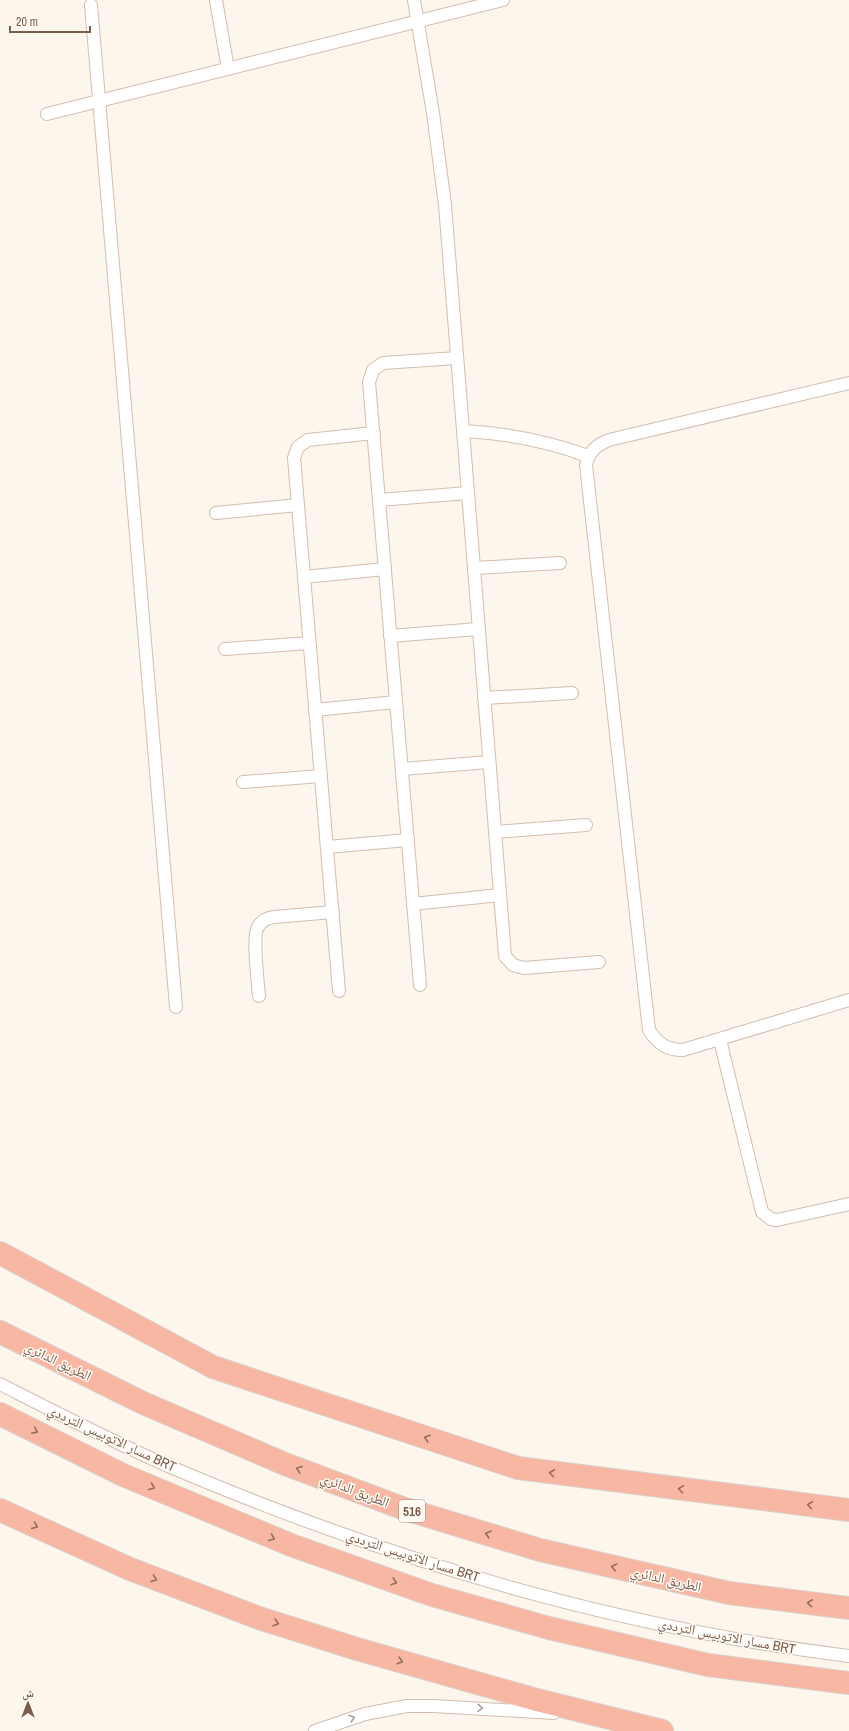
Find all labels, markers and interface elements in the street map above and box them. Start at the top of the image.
scale bar [10,8,90,34]
text: 20 m [16,14,38,30]
street label: الطريق الدائري [21,1337,94,1387]
street label: مسار الاتوبيس الترددي BRT [44,1400,179,1478]
one-way arrow [31,1426,38,1434]
one-way arrow [424,1435,431,1443]
one-way arrow [296,1466,303,1474]
one-way arrow [549,1468,555,1477]
street label: الطريق الدائري [317,1469,392,1514]
one-way arrow [149,1483,156,1491]
one-way arrow [678,1485,684,1494]
road number: 516 [399,1500,425,1522]
one-way arrow [807,1501,813,1510]
one-way arrow [32,1522,39,1530]
street label: مسار الاتوبيس الترددي BRT [343,1526,482,1589]
one-way arrow [485,1530,492,1539]
one-way arrow [269,1533,276,1541]
street label: الطريق الدائري [628,1562,703,1598]
one-way arrow [611,1563,618,1572]
one-way arrow [151,1574,158,1582]
one-way arrow [391,1577,398,1585]
one-way arrow [807,1599,813,1608]
street label: مسار الاتوبيس الترددي BRT [656,1614,797,1661]
one-way arrow [273,1618,280,1627]
one-way arrow [397,1656,404,1665]
north arrow [8,1683,48,1723]
text: ش [22,1686,34,1701]
one-way arrow [477,1704,483,1713]
one-way arrow [348,1714,355,1723]

